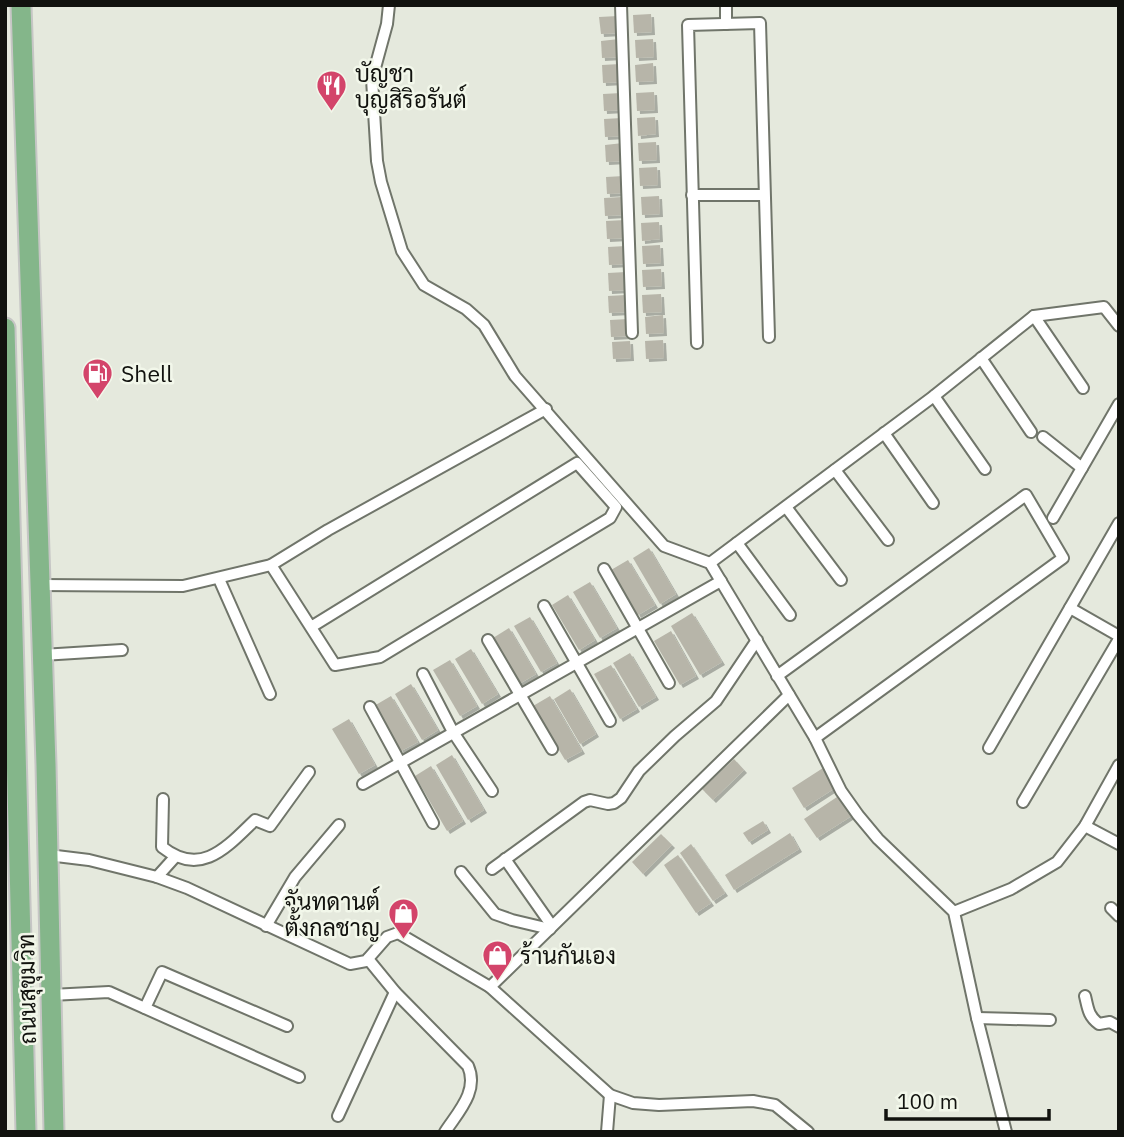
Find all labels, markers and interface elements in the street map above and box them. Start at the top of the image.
place label: บัญชา บุญสิริอรันต์ [355,58,467,116]
restaurant icon: บัญชา บุญสิริอรันต์ [315,69,349,113]
fuel station icon: Shell [81,356,115,400]
place label: Shell [121,358,172,388]
place label: จันทดานต์ ตั้งกลชาญ [284,886,380,942]
shop icon: จันทดานต์ ตั้งกลชาญ [386,897,420,941]
street label: ถนนสุขุมวิท [10,933,44,1045]
shop icon: ร้านกันเอง [480,938,514,982]
place label: ร้านกันเอง [520,940,616,970]
scale bar [886,1078,1049,1122]
text: 100 m [897,1087,958,1115]

